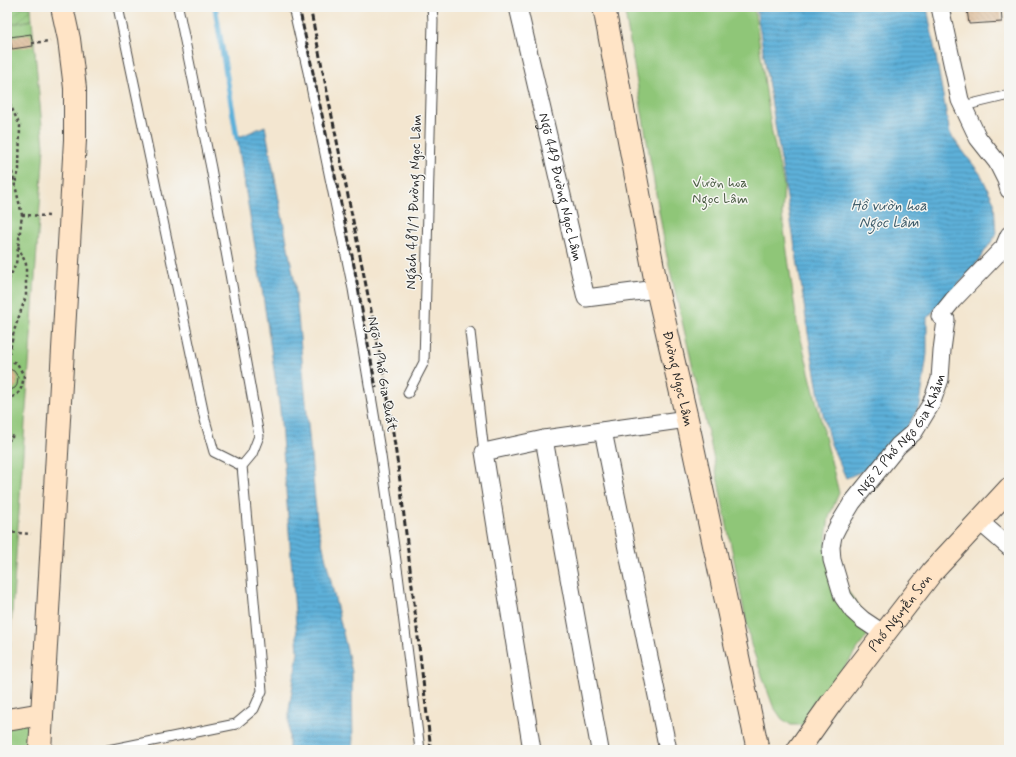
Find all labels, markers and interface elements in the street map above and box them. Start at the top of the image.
street label: Ngõ 449 Đường Ngọc Lâm [534,111,586,263]
street label: Ngách 481/1 Đường Ngọc Lâm [402,114,428,290]
park label: Vườn hoa Ngọc Lâm [692,174,748,210]
water label: Hồ vườn hoa Ngọc Lâm [851,196,927,235]
street label: Ngõ 1 Phố Gia Quất [361,315,401,434]
street label: Đường Ngọc Lâm [658,329,697,428]
street label: Ngõ 2 Phố Ngô Gia Khảm [852,371,950,500]
street label: Phố Nguyễn Sơn [865,570,936,656]

